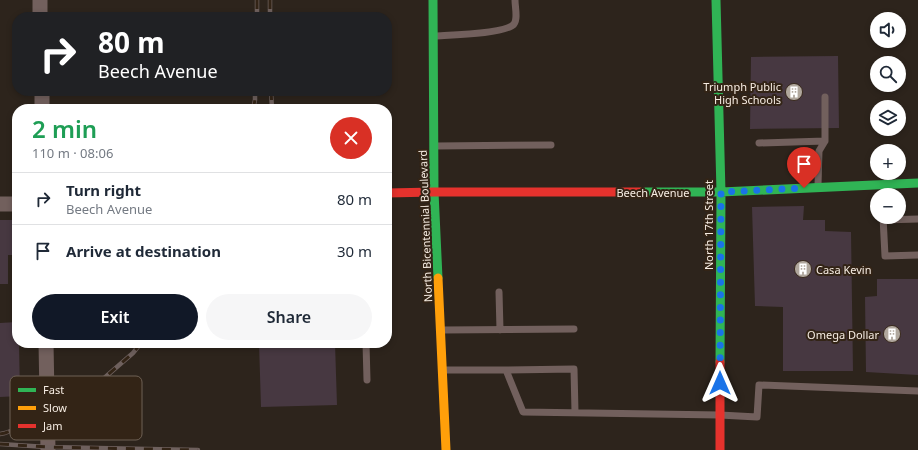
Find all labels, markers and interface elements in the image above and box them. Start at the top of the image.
map controls [870,12,906,224]
button: sound [870,12,906,48]
text: 80 m [98,23,165,61]
icon: right [32,28,84,80]
button: search [870,56,906,92]
text: Beech Avenue [98,59,218,83]
place label: Triumph Public High Schools [703,79,781,107]
building icon: Triumph Public High Schools [784,82,804,102]
button: layers [870,100,906,136]
text: 2 min [32,112,97,145]
button: close [330,117,372,159]
text: 110 m · 08:06 [32,144,113,162]
button: + [870,144,906,180]
pin [787,147,821,188]
street label: North Bicentennial Boulevard [415,150,435,302]
icon: arrive [793,153,815,175]
text: Turn right [66,180,141,200]
street label: North 17th Street [701,180,716,270]
street label: Beech Avenue [616,185,690,200]
icon: right [32,188,54,210]
button: − [870,188,906,224]
text: 80 m [337,189,372,209]
text: Beech Avenue [66,200,152,218]
icon: arrive [32,240,54,262]
text: Arrive at destination [66,241,221,261]
text: 30 m [337,241,372,261]
building icon: Casa Kevin [793,259,813,279]
place label: Casa Kevin [816,262,871,277]
button: Exit [32,294,198,340]
button: Share [206,294,372,340]
building icon: Omega Dollar [882,324,902,344]
place label: Omega Dollar [807,327,879,342]
position arrow [699,362,741,404]
legend [10,376,142,440]
text: Fast [43,382,64,397]
text: Slow [43,400,67,415]
text: Jam [42,418,62,433]

